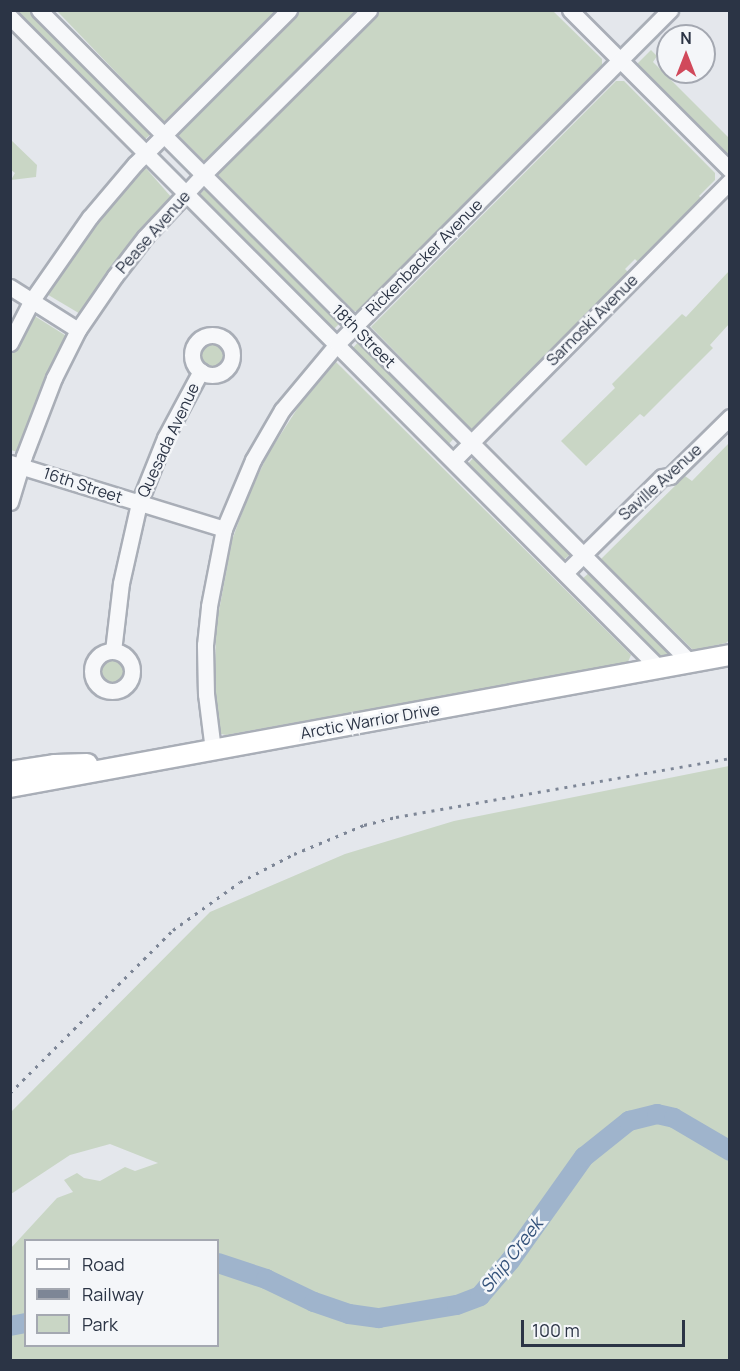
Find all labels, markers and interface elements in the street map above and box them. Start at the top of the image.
north arrow [656,24,716,84]
text: N [680,27,692,49]
street label: Pease Avenue [112,187,194,277]
street label: Rickenbacker Avenue [362,195,486,319]
street label: Sarnoski Avenue [542,270,642,370]
street label: 18th Street [328,300,400,372]
street label: Quesada Avenue [133,380,203,500]
street label: Saville Avenue [615,440,705,524]
street label: 16th Street [41,463,125,507]
street label: Arctic Warrior Drive [299,699,441,743]
water label: Ship Creek [475,1213,547,1297]
legend [24,1239,219,1347]
text: Road [82,1252,125,1276]
text: Railway [82,1282,144,1306]
scale bar [524,1308,688,1346]
text: Park [82,1312,118,1336]
text: 100 m [532,1318,580,1342]

